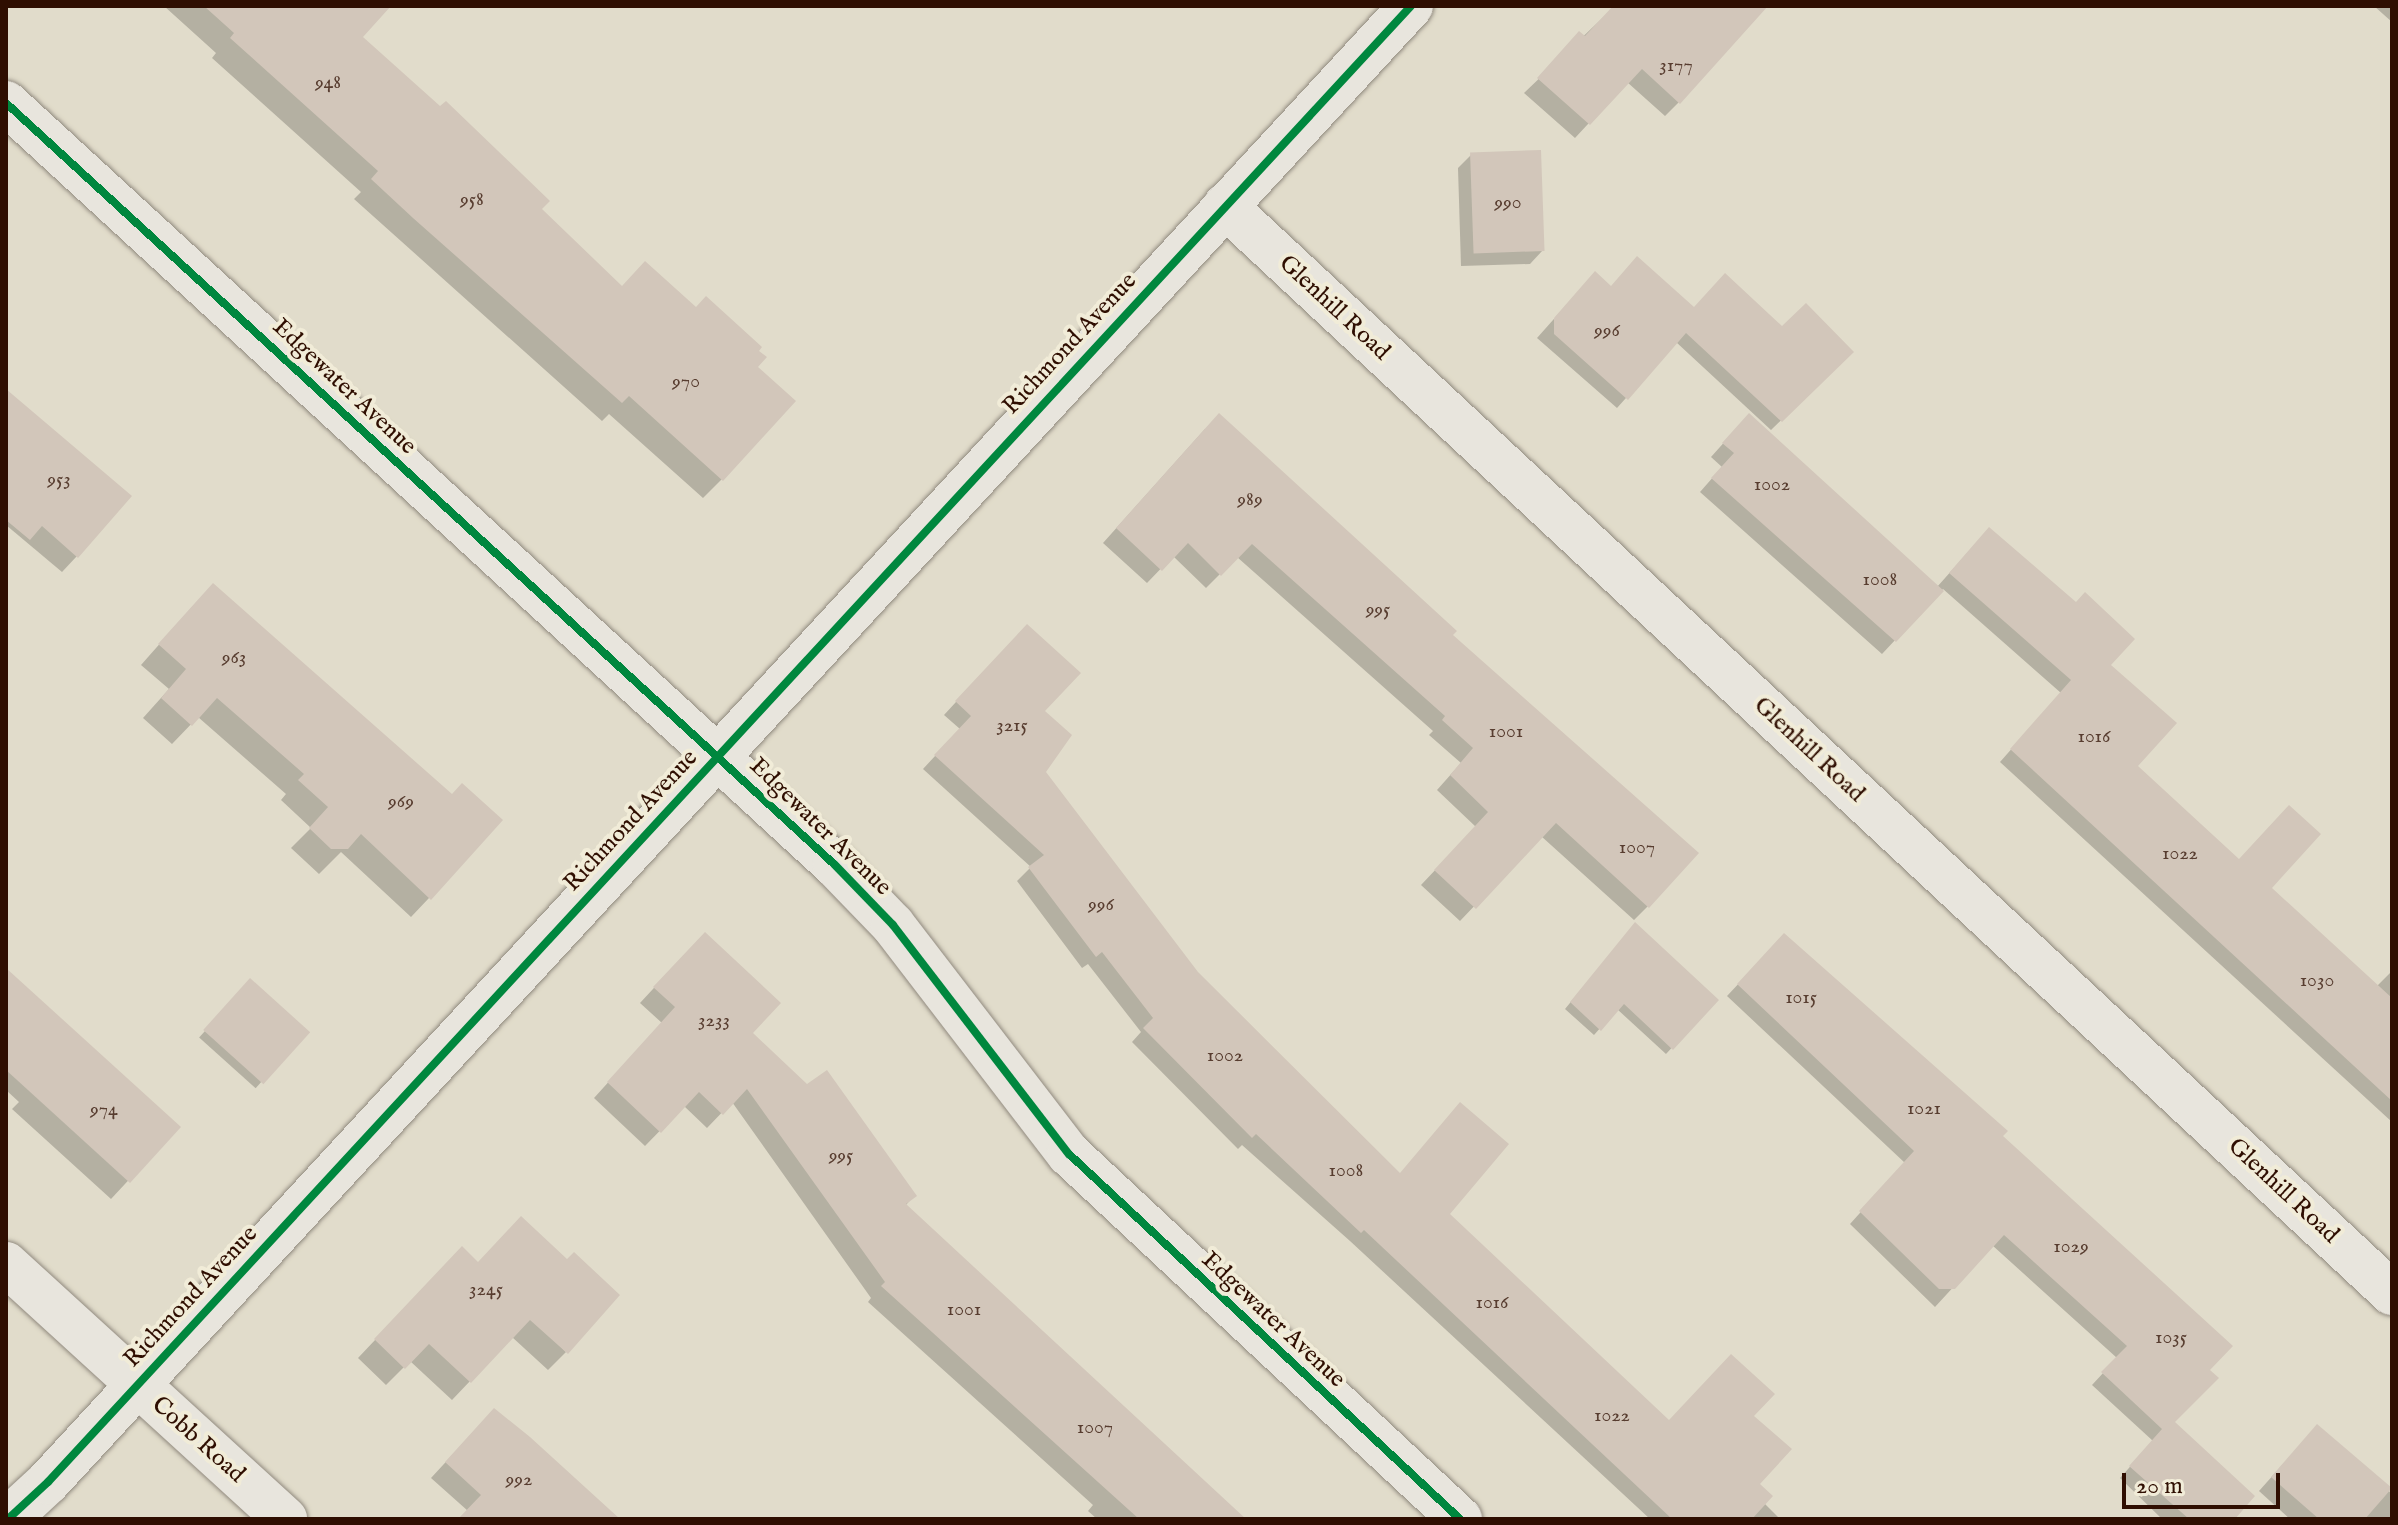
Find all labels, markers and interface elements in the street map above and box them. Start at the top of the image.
house number: 3177 [1659,53,1693,77]
house number: 948 [315,70,341,94]
house number: 958 [460,187,484,211]
house number: 990 [1494,190,1522,214]
street label: Glenhill Road [1273,249,1395,367]
street label: Richmond Avenue [997,267,1143,421]
street label: Edgewater Avenue [266,313,422,461]
house number: 996 [1594,318,1620,342]
house number: 970 [672,369,700,393]
house number: 953 [47,467,71,491]
house number: 1002 [1754,472,1790,496]
house number: 989 [1237,487,1263,511]
house number: 1008 [1863,567,1897,591]
house number: 995 [1366,597,1390,621]
house number: 963 [222,645,246,669]
street label: Glenhill Road [1748,691,1870,809]
house number: 3215 [996,713,1028,737]
house number: 1001 [1489,719,1523,743]
house number: 1016 [2078,724,2110,748]
street label: Richmond Avenue [558,744,704,898]
street label: Edgewater Avenue [743,752,897,902]
house number: 969 [388,789,414,813]
house number: 1007 [1619,835,1655,859]
house number: 1022 [2162,841,2198,865]
house number: 996 [1088,892,1114,916]
house number: 1030 [2300,968,2334,992]
house number: 1015 [1785,985,1817,1009]
house number: 3233 [698,1008,730,1032]
house number: 1002 [1207,1043,1243,1067]
house number: 1021 [1907,1096,1941,1120]
house number: 974 [90,1097,118,1121]
street label: Glenhill Road [2222,1132,2344,1250]
house number: 995 [829,1143,853,1167]
house number: 1008 [1329,1158,1363,1182]
street label: Richmond Avenue [118,1220,264,1374]
house number: 1029 [2053,1234,2089,1258]
street label: Edgewater Avenue [1195,1246,1351,1394]
house number: 3245 [469,1277,503,1301]
house number: 1016 [1476,1290,1508,1314]
house number: 1001 [947,1297,981,1321]
house number: 1035 [2155,1325,2187,1349]
street label: Cobb Road [146,1391,250,1489]
house number: 1022 [1594,1403,1630,1427]
house number: 1007 [1077,1415,1113,1439]
scale bar [2126,1457,2284,1507]
house number: 992 [506,1467,532,1491]
text: 20 m [2136,1471,2183,1502]

